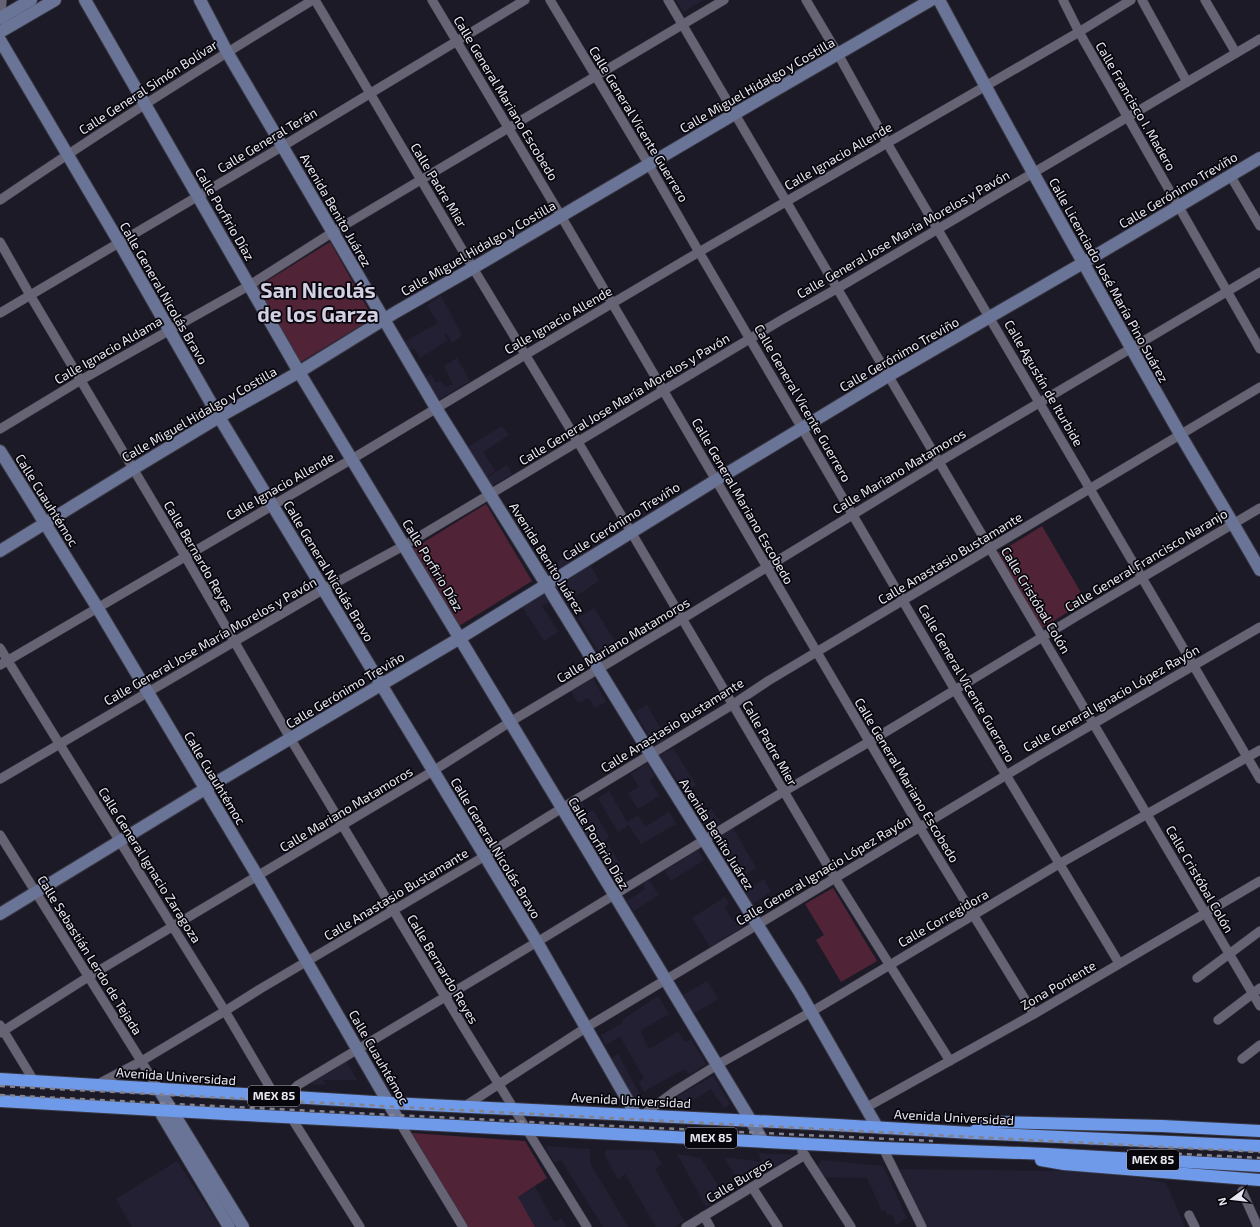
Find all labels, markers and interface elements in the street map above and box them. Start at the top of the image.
street label: Calle General Mariano Escobedo [450,13,562,183]
street label: Calle Miguel Hidalgo y Costilla [677,34,837,136]
street label: Calle General Simón Bolívar [76,36,220,138]
street label: Calle Francisco I. Madero [1093,39,1179,173]
street label: Calle General Vicente Guerrero [586,43,692,205]
street label: Calle General Terán [214,104,320,176]
street label: Calle Ignacio Allende [781,119,895,193]
street label: Calle Padre Mier [407,140,471,230]
street label: Calle Gerónimo Treviño [1116,148,1240,232]
street label: Avenida Benito Juárez [297,150,375,270]
street label: Calle Porfirio Díaz [192,165,258,263]
street label: Calle General Jose María Morelos y Pavón [794,166,1012,302]
street label: Calle Licenciado José María Pino Suárez [1046,175,1172,385]
street label: Calle Miguel Hidalgo y Costilla [398,197,558,299]
street label: Calle General Nicolás Bravo [117,219,211,367]
district label: San Nicolás de los Garza [257,277,379,326]
street label: Calle Ignacio Allende [501,283,615,357]
street label: Calle Ignacio Aldama [51,313,165,387]
street label: Calle Gerónimo Treviño [836,313,962,395]
street label: Calle Agustín de Iturbide [1001,317,1087,449]
street label: Calle General Vicente Guerrero [751,321,855,485]
street label: Calle General Jose María Morelos y Pavón [516,330,732,468]
street label: Calle Miguel Hidalgo y Costilla [119,363,279,465]
street label: Calle General Mariano Escobedo [689,415,797,587]
street label: Calle Mariano Matamoros [830,425,968,517]
street label: Calle Ignacio Allende [223,449,337,523]
street label: Calle Cuauhtémoc [12,451,82,549]
street label: Calle Gerónimo Treviño [559,478,683,564]
street label: Calle Bernardo Reyes [161,498,237,614]
street label: Calle General Nicolás Bravo [280,498,378,644]
street label: Avenida Benito Juárez [506,499,588,617]
street label: Calle General Francisco Naranjo [1062,505,1230,615]
street label: Calle Anastasio Bustamante [875,508,1025,608]
street label: Calle Porfirio Díaz [399,516,467,614]
street label: Calle Cristóbal Colón [998,544,1074,656]
street label: Calle General Jose María Morelos y Pavón [101,573,319,709]
street label: Calle Mariano Matamoros [554,594,692,686]
street label: Calle General Vicente Guerrero [915,601,1019,765]
street label: Calle General Ignacio López Rayón [1020,641,1202,755]
street label: Calle Gerónimo Treviño [283,648,407,732]
street label: Calle Anastasio Bustamante [598,674,746,776]
street label: Calle General Mariano Escobedo [851,695,963,865]
street label: Calle Padre Mier [739,697,801,789]
street label: Calle Cuauhtémoc [181,728,249,828]
street label: Calle Mariano Matamoros [277,763,415,855]
street label: Calle General Nicolás Bravo [447,775,545,921]
street label: Avenida Benito Juárez [676,775,758,893]
street label: Calle General Ignacio Zaragoza [95,784,205,946]
street label: Calle Porfirio Díaz [565,794,633,892]
street label: Calle General Ignacio López Rayón [733,811,913,929]
street label: Calle Cristóbal Colón [1163,822,1237,936]
street label: Calle Anastasio Bustamante [321,844,471,944]
street label: Calle Sebastián Lerdo de Tejada [34,872,146,1038]
street label: Calle Corregidora [895,886,991,950]
street label: Calle Bernardo Reyes [404,911,482,1027]
street label: Zona Poniente [1017,957,1099,1013]
street label: Calle Cuauhtémoc [346,1007,412,1107]
street label: Avenida Universidad [115,1064,237,1088]
road number: MEX 85 [248,1086,300,1106]
street label: Avenida Universidad [571,1089,691,1111]
street label: Avenida Universidad [894,1106,1014,1128]
road number: MEX 85 [685,1128,737,1148]
road number: MEX 85 [1127,1150,1179,1170]
street label: Calle Burgos [703,1154,775,1206]
north arrow [1212,1179,1252,1219]
text: N [1215,1196,1229,1207]

